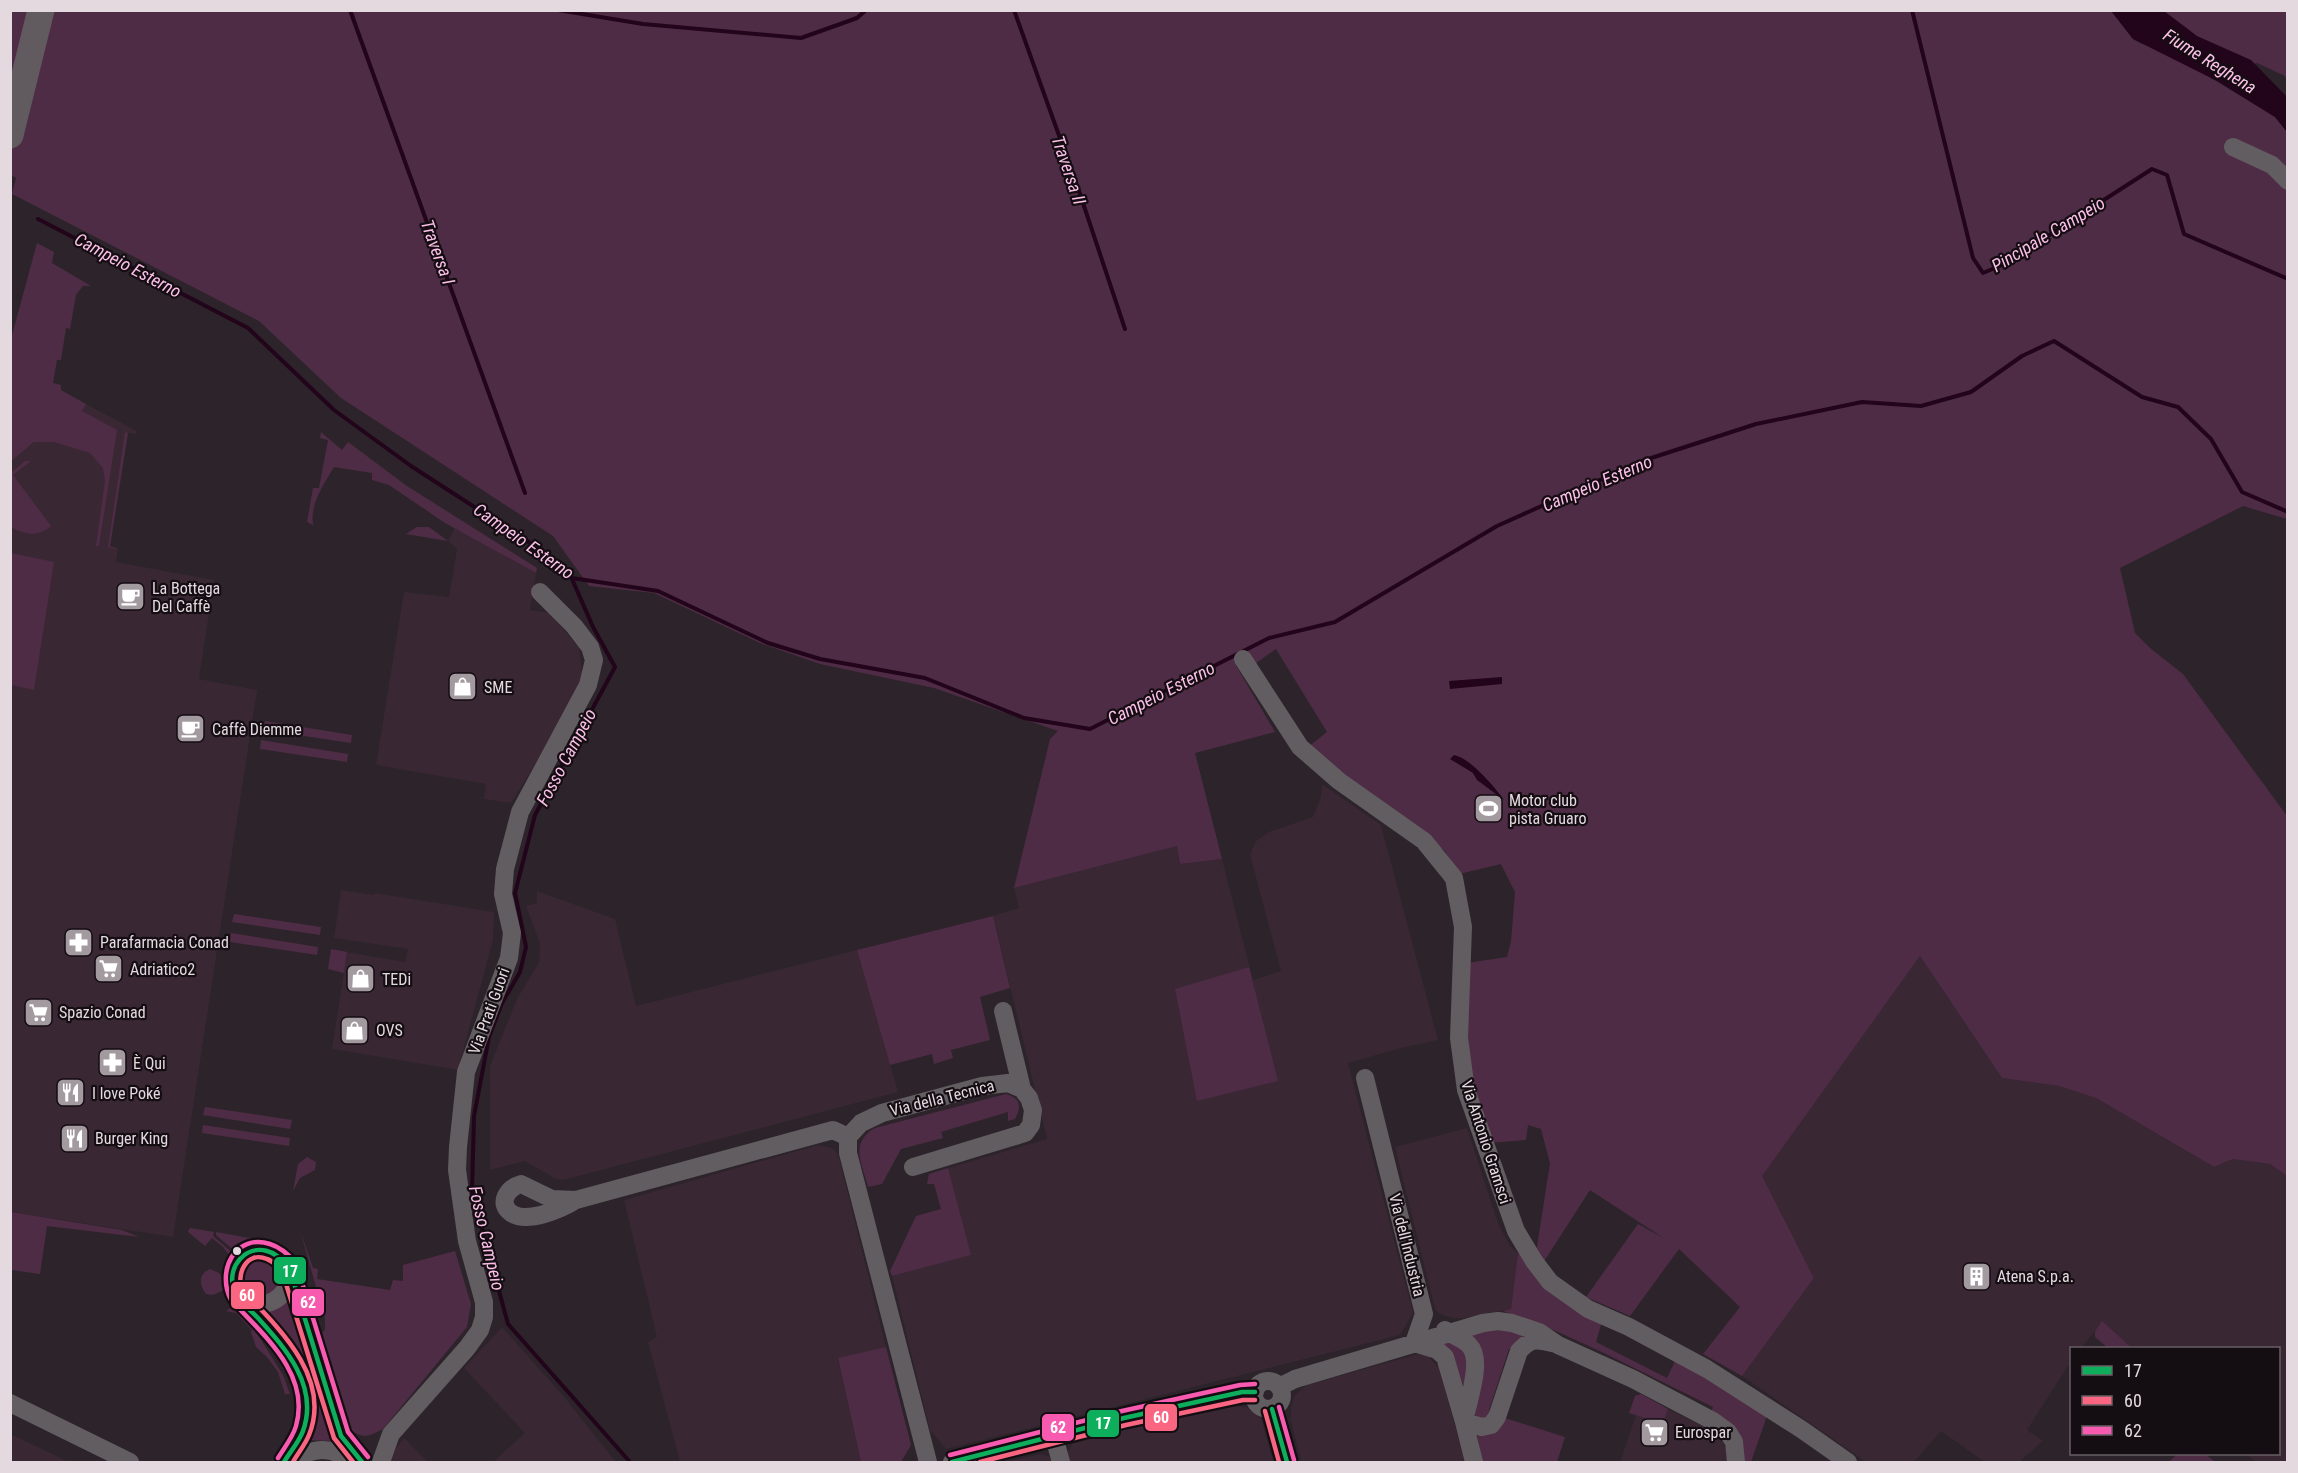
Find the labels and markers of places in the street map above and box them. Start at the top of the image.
place label: La Bottega Del Caffè [152,579,220,616]
cafe icon: La Bottega Del Caffè [115,581,147,613]
shop icon: SME [447,671,479,703]
place label: SME [484,678,512,697]
cafe icon: Caffè Diemme [175,713,207,745]
place label: Caffè Diemme [212,720,302,739]
place label: Motor club pista Gruaro [1509,791,1586,828]
sports icon: Motor club pista Gruaro [1472,793,1504,825]
pharmacy icon: Parafarmacia Conad [63,926,95,958]
place label: Parafarmacia Conad [100,933,229,952]
supermarket icon: Adriatico2 [93,953,125,985]
place label: Adriatico2 [130,960,195,979]
shop icon: TEDi [345,963,377,995]
place label: TEDi [382,970,411,989]
supermarket icon: Spazio Conad [22,996,54,1028]
place label: Spazio Conad [59,1003,146,1022]
shop icon: OVS [339,1014,371,1046]
place label: OVS [376,1021,403,1040]
pharmacy icon: È Qui [96,1047,128,1079]
place label: È Qui [133,1054,166,1073]
restaurant icon: I love Poké [55,1077,87,1109]
place label: I love Poké [92,1084,161,1103]
restaurant icon: Burger King [58,1122,90,1154]
place label: Burger King [95,1129,168,1148]
unlabelled marker [231,1245,243,1257]
building icon: Atena S.p.a. [1960,1260,1992,1292]
place label: Atena S.p.a. [1997,1267,2074,1286]
supermarket icon: Eurospar [1638,1416,1670,1448]
place label: Eurospar [1675,1423,1731,1442]

